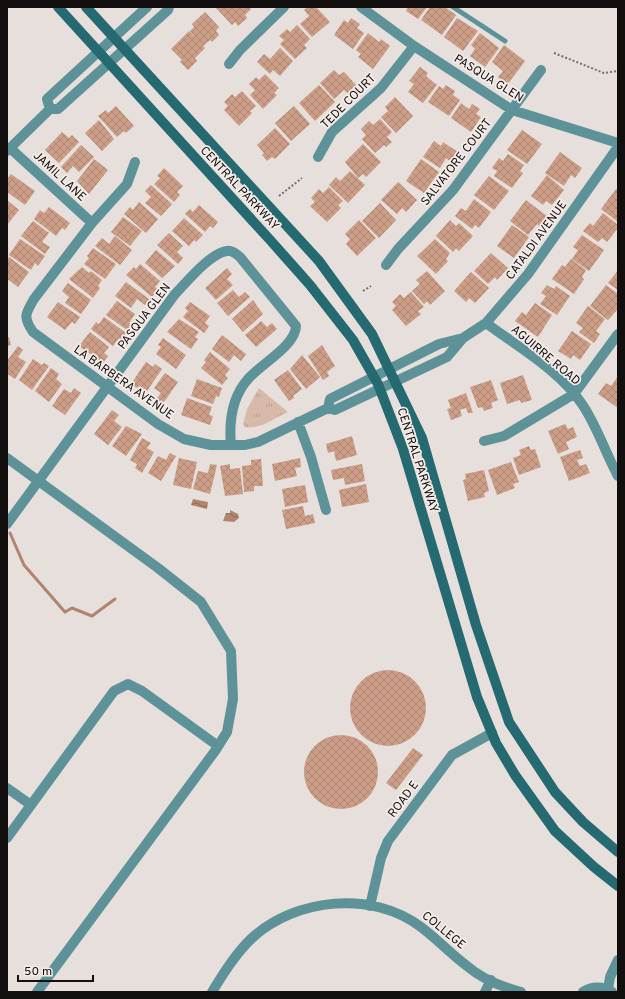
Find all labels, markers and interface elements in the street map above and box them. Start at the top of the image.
street label: PASQUA GLEN [451,51,526,107]
street label: TEDE COURT [318,71,380,133]
street label: SALVATORE COURT [418,116,496,209]
street label: CENTRAL PARKWAY [196,143,283,234]
street label: JAMIL LANE [29,148,89,205]
street label: CATALDI AVENUE [503,198,571,283]
street label: PASQUA GLEN [115,280,175,353]
street label: AGUIRRE ROAD [507,322,583,389]
street label: LA BARBERA AVENUE [70,342,177,424]
street label: CENTRAL PARKWAY [393,406,442,515]
street label: ROAD E [385,778,423,821]
street label: COLLEGE [418,908,469,953]
scale bar [18,957,93,983]
text: 50 m [24,964,52,980]

